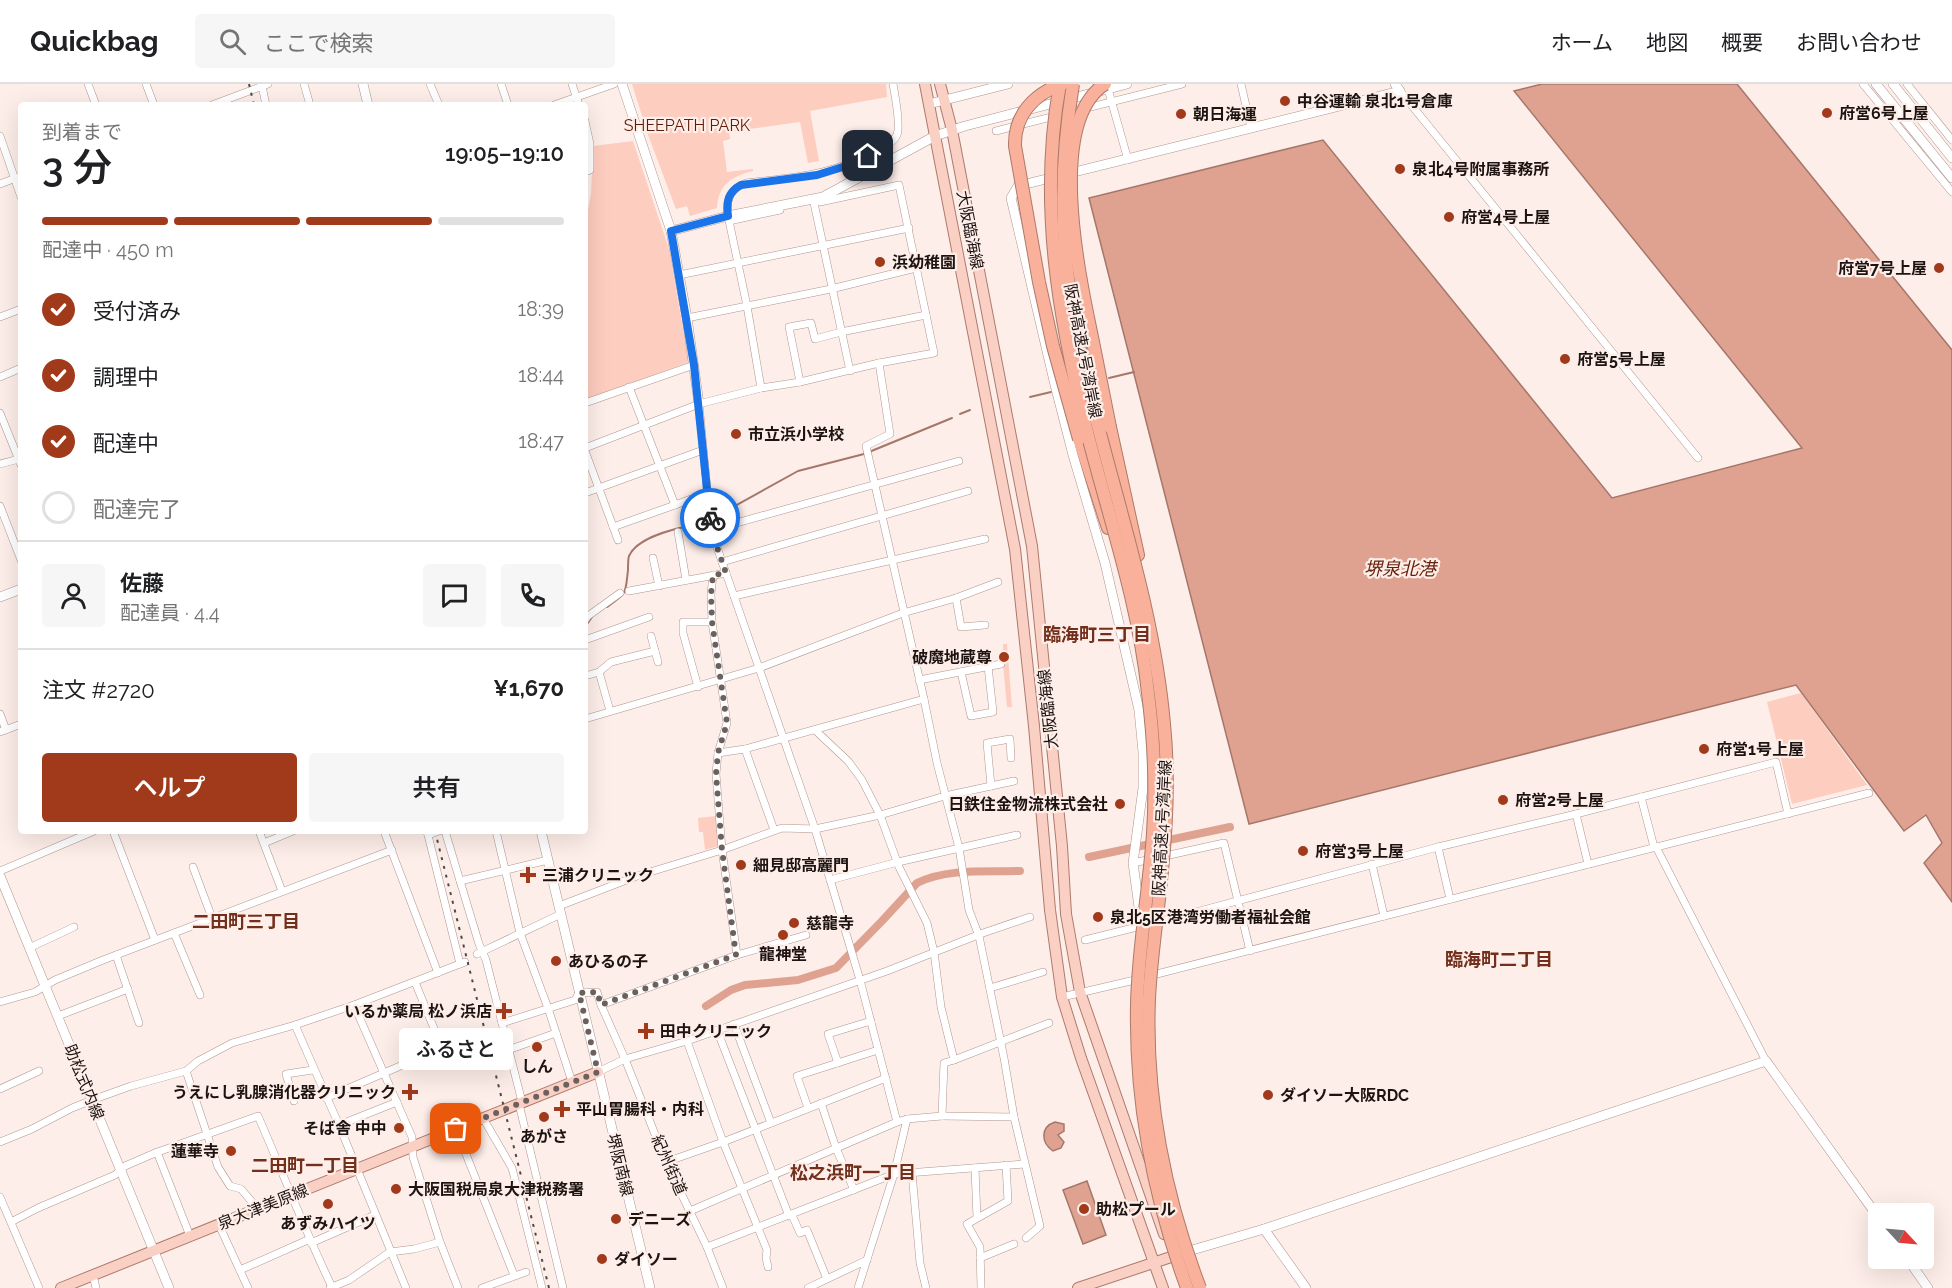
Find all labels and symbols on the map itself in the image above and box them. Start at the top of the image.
place label: 中谷運輸 泉北1号倉庫 [1297,92,1453,111]
marker: 中谷運輸 泉北1号倉庫 [1278,94,1292,108]
place label: 府営6号上屋 [1839,104,1929,123]
place label: 朝日海運 [1193,105,1257,124]
marker: 府営6号上屋 [1820,106,1834,120]
marker: 朝日海運 [1174,107,1188,121]
park label: SHEEPATH PARK [624,116,751,135]
pin [842,130,893,181]
place label: 泉北4号附属事務所 [1412,160,1549,179]
marker: 泉北4号附属事務所 [1393,162,1407,176]
street label: 大阪臨海線 [953,189,987,271]
place label: 府営4号上屋 [1461,208,1550,227]
marker: 府営4号上屋 [1442,210,1456,224]
place label: 浜幼稚園 [892,253,956,272]
marker: 浜幼稚園 [873,255,887,269]
place label: 府営7号上屋 [1838,259,1927,278]
marker: 府営7号上屋 [1932,261,1946,275]
street label: 阪神高速4号湾岸線 [1061,282,1105,420]
place label: 府営5号上屋 [1577,350,1666,369]
marker: 府営5号上屋 [1558,352,1572,366]
place label: 市立浜小学校 [748,425,844,444]
marker: 市立浜小学校 [729,427,743,441]
courier [680,488,740,548]
water label: 堺泉北港 [1364,558,1439,579]
district label: 臨海町三丁目 [1043,624,1151,645]
place label: 破魔地蔵尊 [912,648,992,667]
marker: 破魔地蔵尊 [997,650,1011,664]
street label: 大阪臨海線 [1034,668,1062,750]
place label: 府営1号上屋 [1716,740,1804,759]
marker: 府営1号上屋 [1697,742,1711,756]
street label: 阪神高速4号湾岸線 [1149,759,1175,897]
place label: 府営2号上屋 [1515,791,1604,810]
marker: 府営2号上屋 [1496,793,1510,807]
place label: 日鉄住金物流株式会社 [948,795,1108,814]
marker: 日鉄住金物流株式会社 [1113,797,1127,811]
place label: 府営3号上屋 [1315,842,1404,861]
marker: 府営3号上屋 [1296,844,1310,858]
place label: 細見邸高麗門 [753,856,849,875]
marker: 細見邸高麗門 [734,858,748,872]
marker: 三浦クリニック [519,866,537,884]
place label: 三浦クリニック [542,866,654,885]
place label: 泉北5区港湾労働者福祉会館 [1110,908,1311,927]
marker: 泉北5区港湾労働者福祉会館 [1091,910,1105,924]
district label: 二田町三丁目 [192,911,300,932]
place label: 慈龍寺 [806,914,854,933]
marker: 慈龍寺 [787,916,801,930]
marker: 龍神堂 [776,928,790,942]
place label: 龍神堂 [759,945,807,964]
district label: 臨海町二丁目 [1445,949,1553,970]
place label: あひるの子 [568,952,648,971]
marker: あひるの子 [549,954,563,968]
place label: いるか薬局 松ノ浜店 [344,1002,492,1021]
marker: いるか薬局 松ノ浜店 [497,1004,511,1018]
marker: 田中クリニック [637,1022,655,1040]
place label: 田中クリニック [660,1022,772,1041]
callout: ふるさと [399,1027,513,1069]
marker: しん [530,1040,544,1054]
street label: 助松式内線 [60,1041,108,1123]
place label: しん [521,1057,553,1076]
place label: うえにし乳腺消化器クリニック [172,1083,396,1102]
marker: うえにし乳腺消化器クリニック [401,1083,419,1101]
place label: ダイソー大阪RDC [1280,1086,1409,1105]
marker: ダイソー大阪RDC [1261,1088,1275,1102]
marker: 平山胃腸科・内科 [553,1100,571,1118]
place label: 平山胃腸科・内科 [576,1100,704,1119]
pin [430,1103,481,1154]
marker: あがさ [537,1110,551,1124]
place label: そば舎 中中 [303,1119,387,1138]
marker: そば舎 中中 [392,1121,406,1135]
place label: あがさ [520,1127,568,1146]
street label: 堺阪南線 [603,1132,637,1198]
street label: 紀州街道 [647,1132,691,1198]
place label: 蓮華寺 [171,1142,219,1161]
marker: 蓮華寺 [224,1144,238,1158]
district label: 二田町一丁目 [251,1155,359,1176]
district label: 松之浜町一丁目 [790,1162,916,1183]
street label: 泉大津美原線 [215,1180,311,1234]
place label: 大阪国税局泉大津税務署 [408,1180,584,1199]
marker: 大阪国税局泉大津税務署 [389,1182,403,1196]
marker: あずみハイツ [321,1197,335,1211]
place label: 助松プール [1096,1200,1176,1219]
marker: 助松プール [1077,1202,1091,1216]
north arrow [1868,1203,1934,1269]
place label: デニーズ [628,1210,691,1229]
marker: デニーズ [609,1212,623,1226]
place label: あずみハイツ [280,1214,376,1233]
place label: ダイソー [614,1250,678,1269]
marker: ダイソー [595,1252,609,1266]

